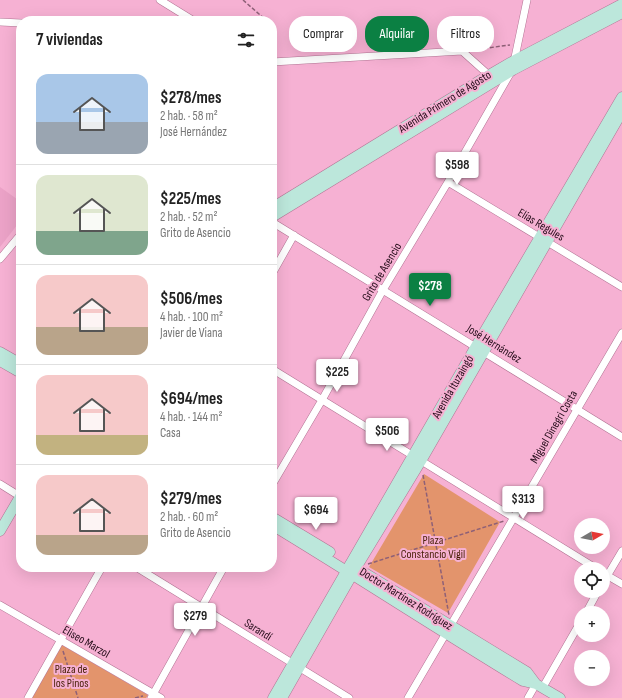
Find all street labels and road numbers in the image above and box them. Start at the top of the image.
street label: Avenida Primero de Agosto [395,67,494,137]
street label: Elías Regules [515,205,567,245]
street label: Grito de Asencio [359,240,405,304]
street label: José Hernández [463,321,525,367]
street label: Avenida Ituzaingó [428,353,477,422]
street label: Miguel Dinegri Costa [527,387,581,466]
street label: Doctor Martínez Rodríguez [357,564,456,634]
street label: Sarandí [241,616,275,645]
street label: Eliseo Marzol [60,622,112,662]

